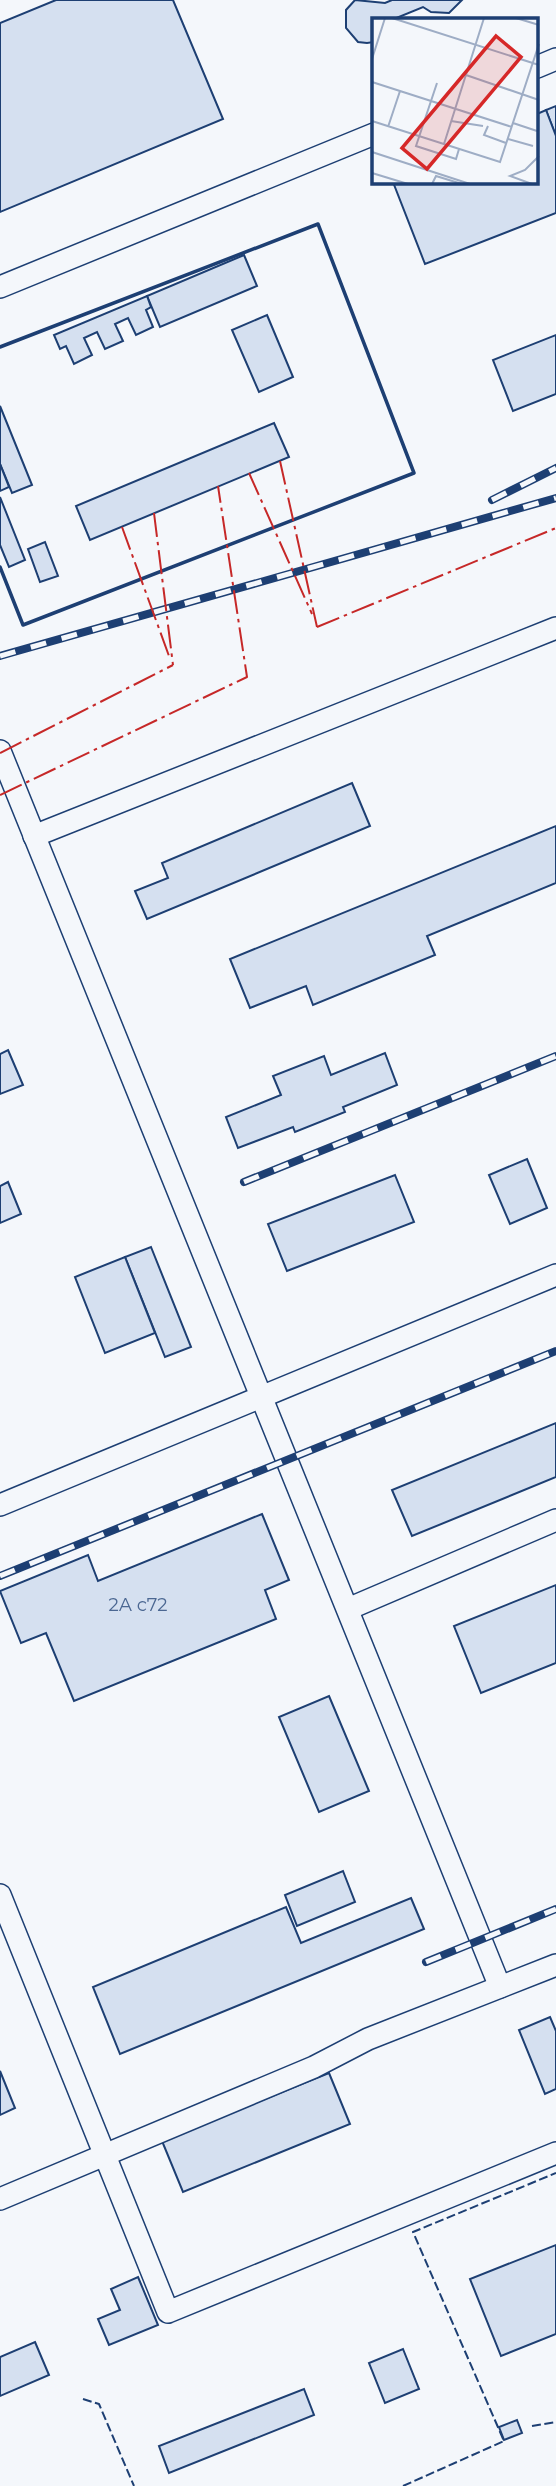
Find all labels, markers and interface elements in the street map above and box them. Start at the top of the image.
inset map [372,18,538,184]
house number: 2А с72 [108,1594,168,1616]

